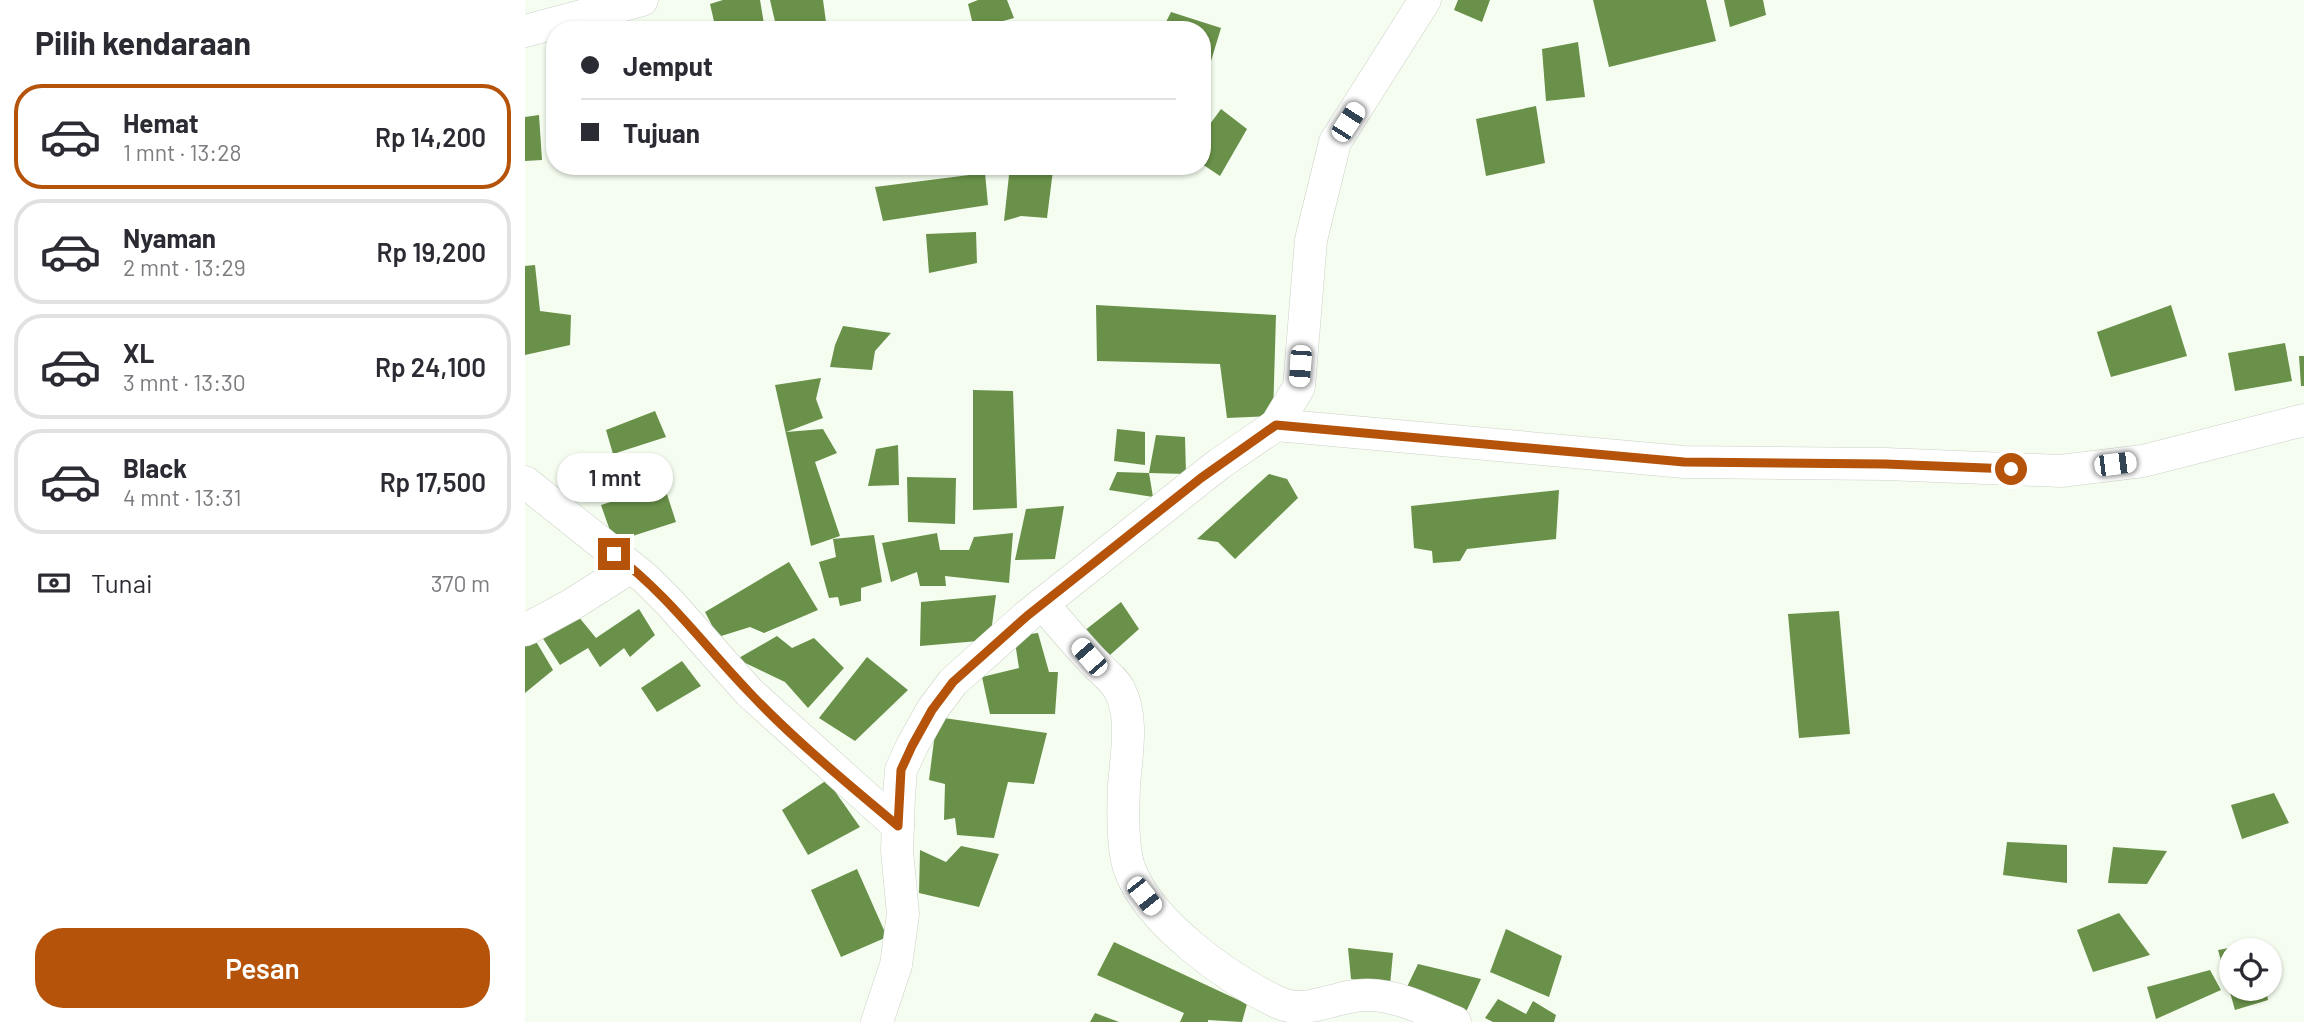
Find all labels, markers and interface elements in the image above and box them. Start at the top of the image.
text: Pilih kendaraan [35,23,251,61]
text: Jemput [623,50,713,81]
car [1328,99,1369,145]
icon: car [39,105,102,168]
text: Hemat [123,107,199,138]
text: Tujuan [623,117,700,148]
text: Rp 14,200 [375,121,486,152]
text: 1 mnt · 13:28 [123,138,241,166]
icon: car [39,220,102,283]
text: Nyaman [123,222,216,253]
text: Rp 19,200 [377,236,486,267]
text: 2 mnt · 13:29 [123,253,246,281]
icon: car [39,335,102,398]
text: XL [123,337,154,368]
car [1289,344,1312,388]
text: Rp 24,100 [375,351,486,382]
text: 3 mnt · 13:30 [123,368,246,396]
icon: car [39,450,102,513]
car [2093,451,2138,477]
text: Black [123,452,187,483]
callout: 1 mnt [556,452,672,502]
route start [1995,453,2027,485]
text: 1 mnt [589,463,641,491]
text: Rp 17,500 [380,466,486,497]
text: 4 mnt · 13:31 [123,483,242,511]
route end [598,538,630,570]
icon: cash [35,564,73,602]
text: Tunai [91,567,153,598]
text: 370 m [431,569,490,597]
car [1068,634,1111,680]
car [1123,873,1166,919]
button: Pesan [35,928,490,1008]
map controls [2219,938,2282,1001]
button: locate [2219,938,2282,1001]

